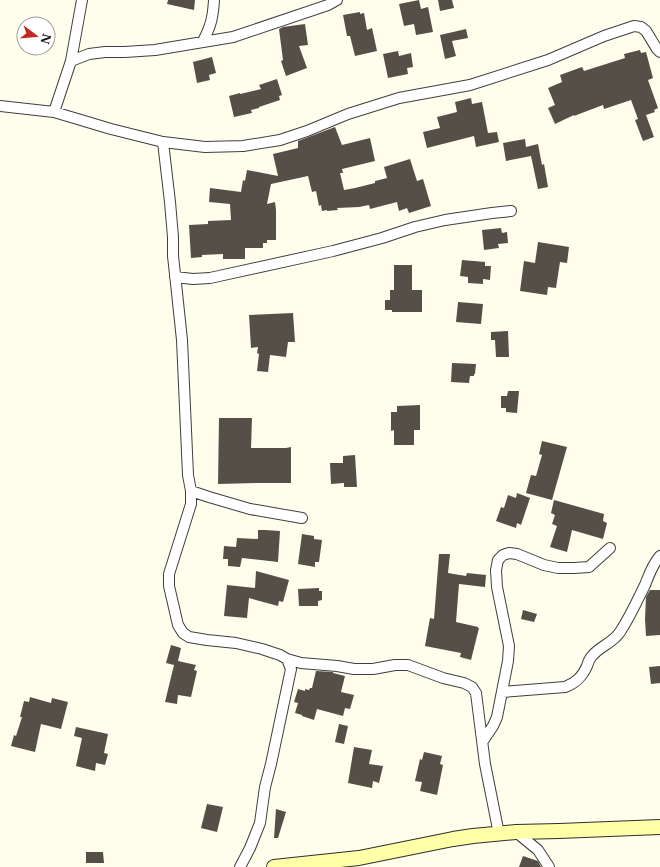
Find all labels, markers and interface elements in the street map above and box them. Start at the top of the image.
north arrow [16,16,56,56]
text: N [37,32,54,46]

